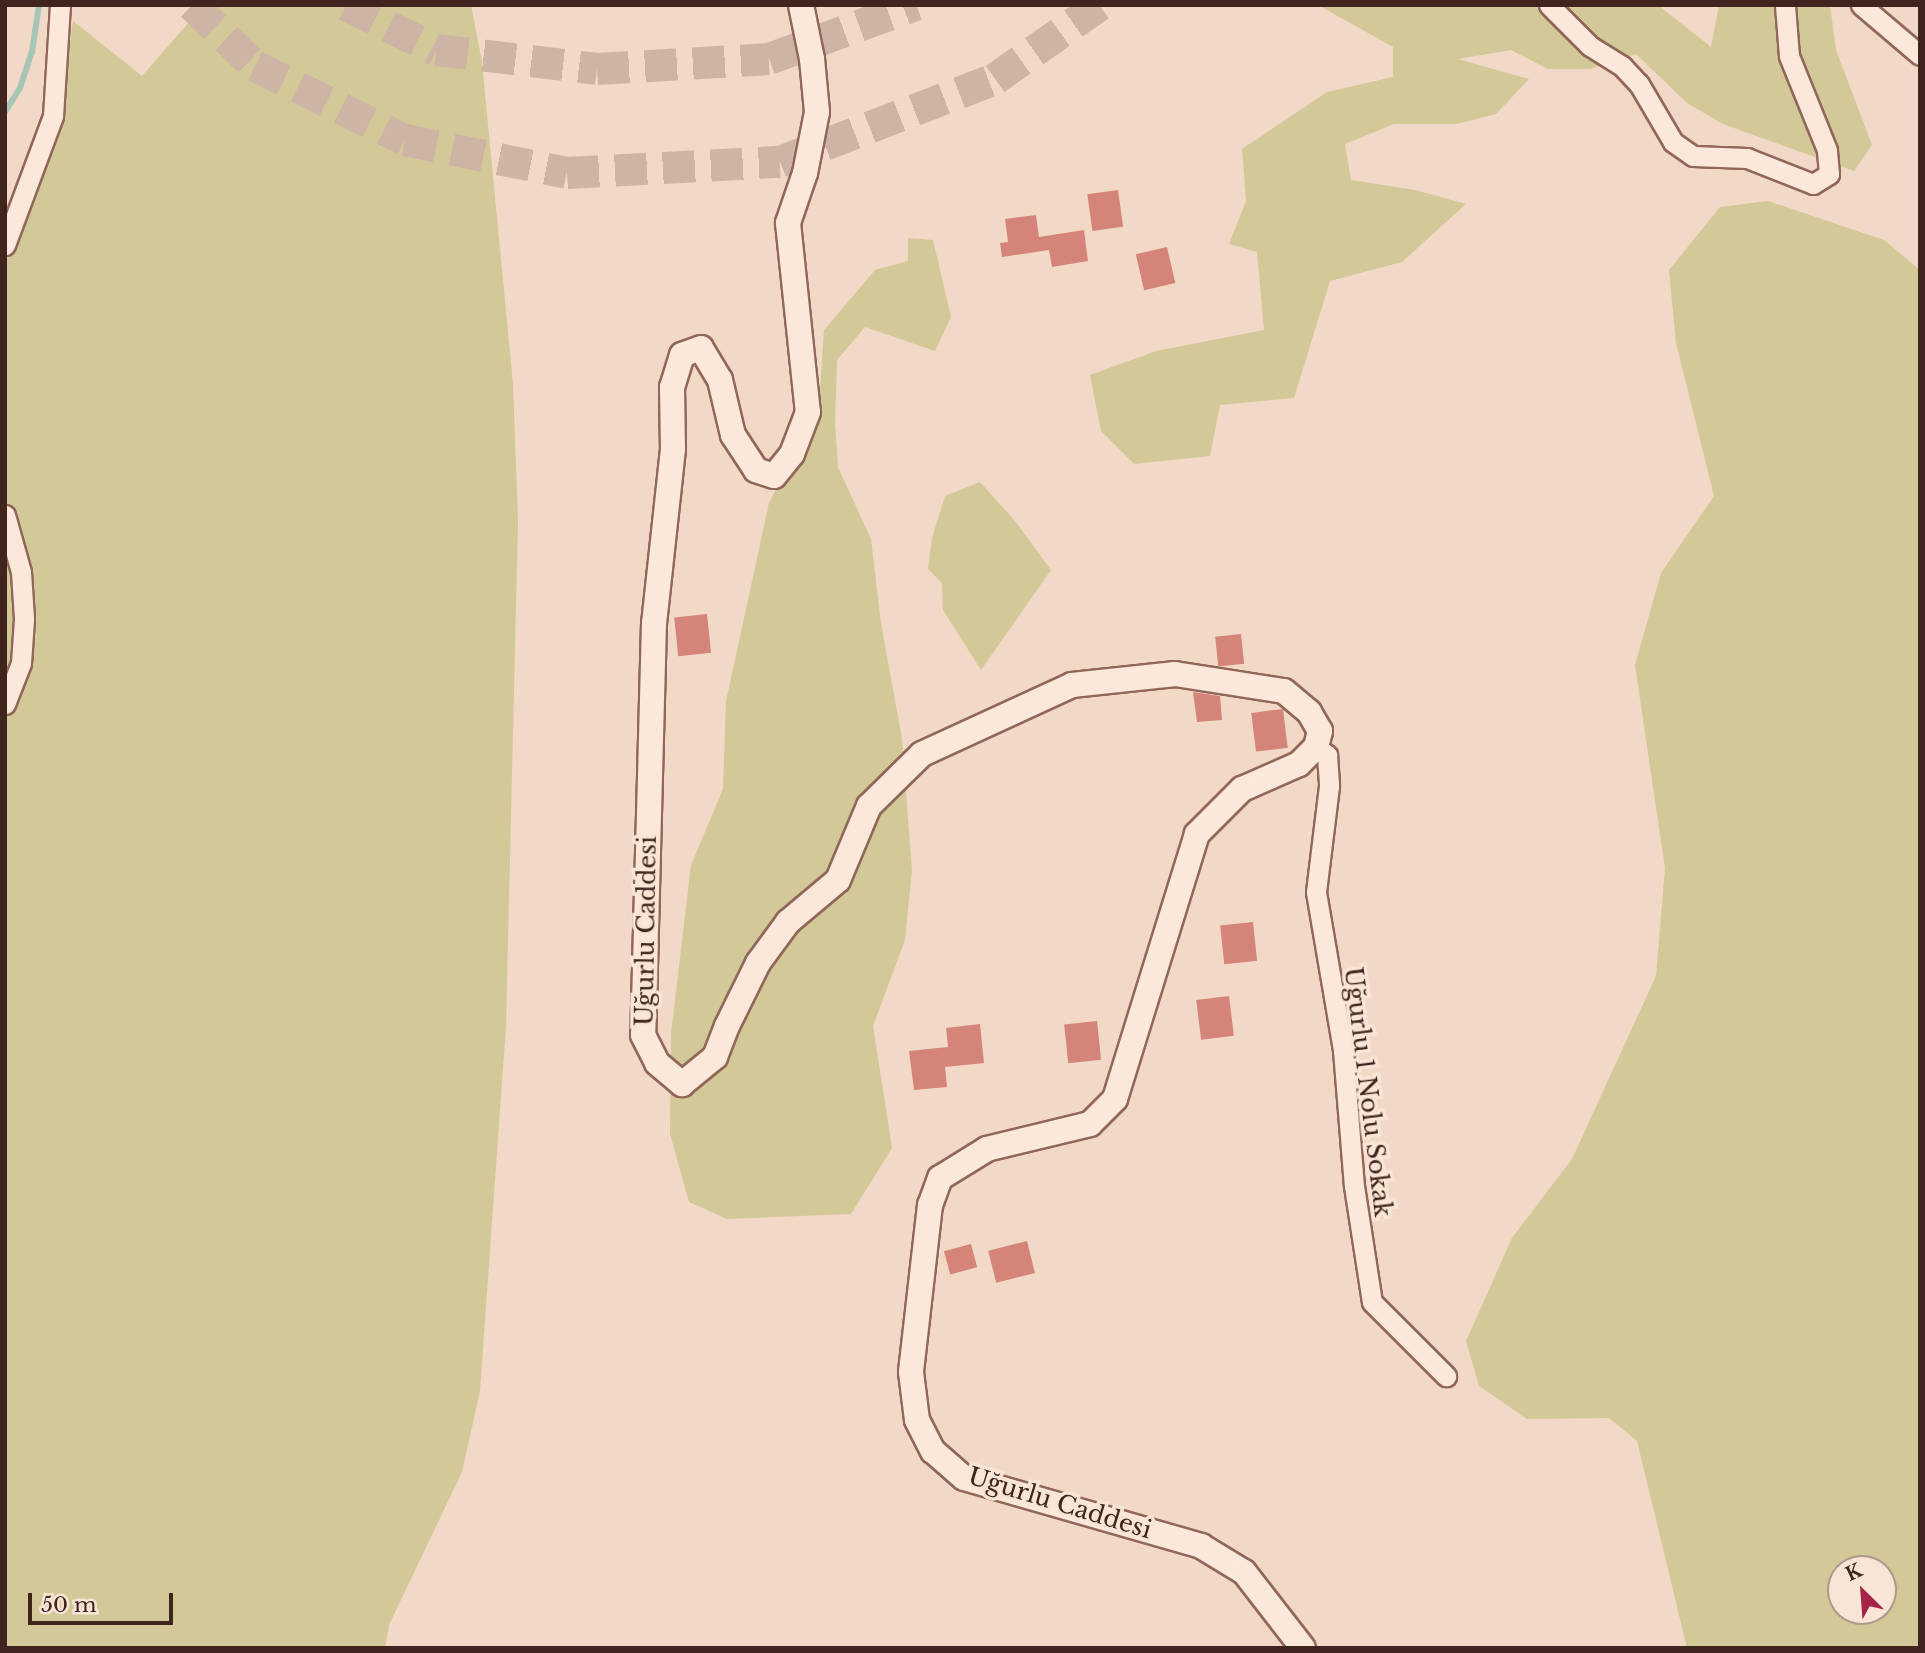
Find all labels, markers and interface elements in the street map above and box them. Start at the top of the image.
street label: Uğurlu Caddesi [630,836,662,1026]
street label: Uğurlu 1 Nolu Sokak [1338,965,1398,1219]
street label: Uğurlu Caddesi [965,1461,1155,1545]
north arrow [1827,1555,1897,1625]
text: K [1842,1559,1866,1586]
scale bar [32,1580,177,1624]
text: 50 m [41,1592,96,1618]

